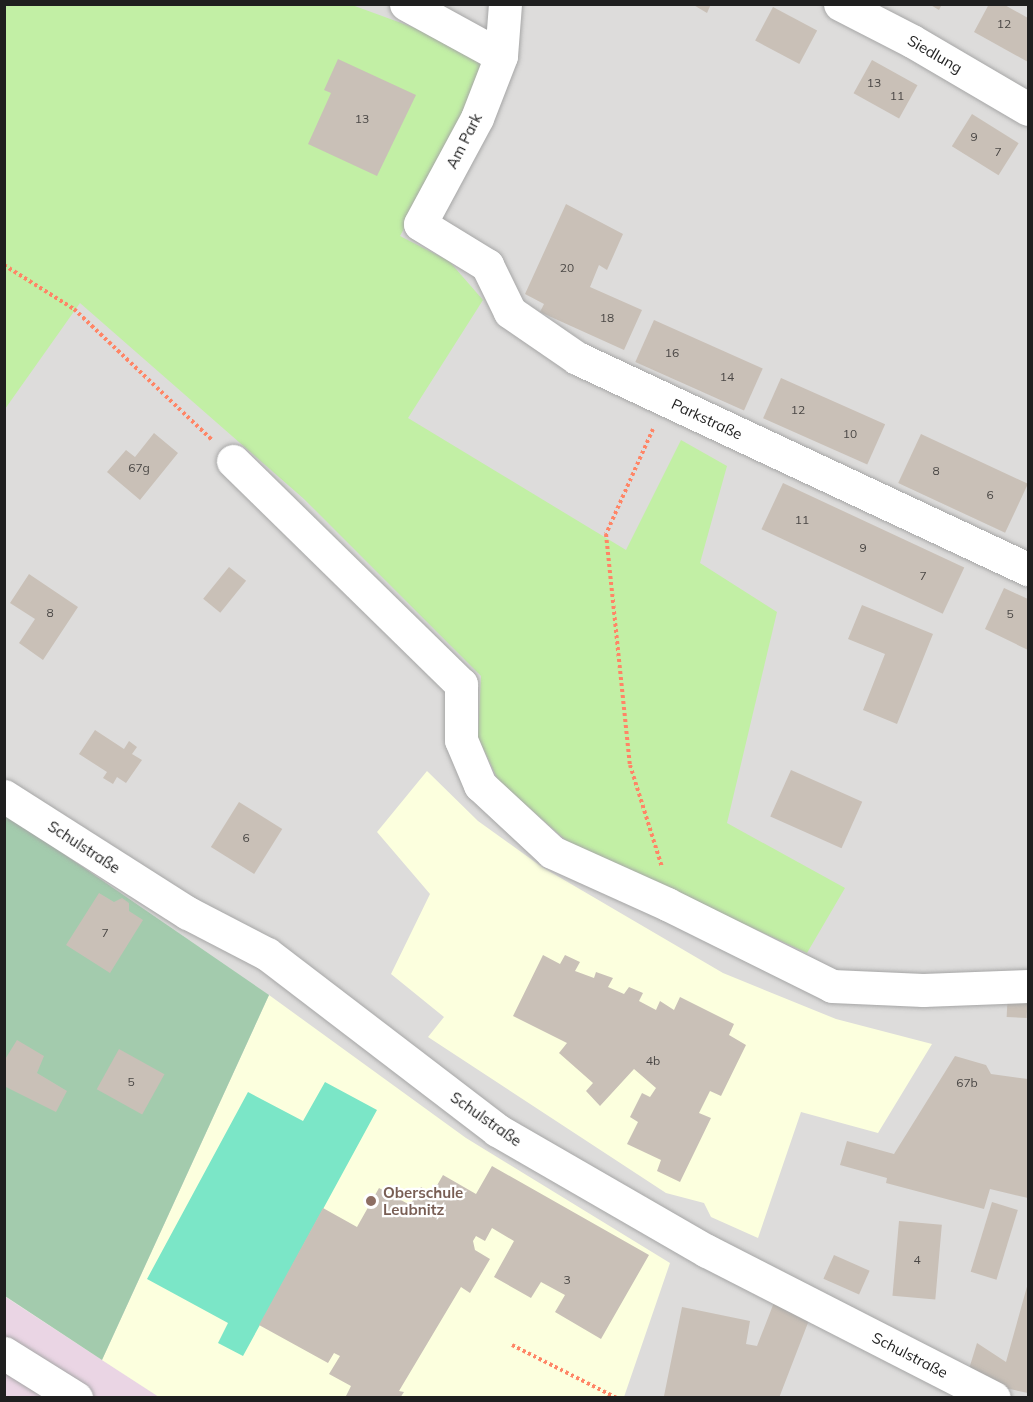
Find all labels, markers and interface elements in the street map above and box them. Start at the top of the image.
house number: 12 [997,17,1011,31]
street label: Siedlung [904,31,966,77]
house number: 13 [867,76,881,90]
house number: 11 [890,89,904,103]
street label: Am Park [442,110,486,172]
house number: 13 [355,112,369,126]
house number: 9 [970,130,978,144]
house number: 7 [994,145,1002,159]
house number: 20 [560,261,574,275]
house number: 18 [600,311,614,325]
house number: 16 [665,346,679,360]
house number: 14 [720,370,734,384]
street label: Parkstraße [669,395,745,443]
house number: 12 [791,403,805,417]
house number: 10 [843,427,857,441]
house number: 67g [128,461,150,475]
house number: 8 [932,464,940,478]
house number: 6 [986,488,994,502]
house number: 11 [795,513,809,527]
house number: 9 [859,541,867,555]
house number: 7 [919,569,927,583]
house number: 8 [46,606,54,620]
house number: 5 [1006,607,1014,621]
street label: Schulstraße [45,817,123,877]
house number: 6 [242,831,250,845]
house number: 7 [101,926,109,940]
house number: 4b [646,1054,660,1068]
house number: 5 [127,1075,135,1089]
house number: 67b [956,1076,978,1090]
street label: Schulstraße [447,1088,525,1150]
place label: Oberschule Leubnitz [383,1183,463,1218]
marker: Oberschule Leubnitz [364,1194,378,1208]
house number: 4 [913,1253,921,1267]
house number: 3 [563,1273,571,1287]
street label: Schulstraße [869,1328,951,1382]

